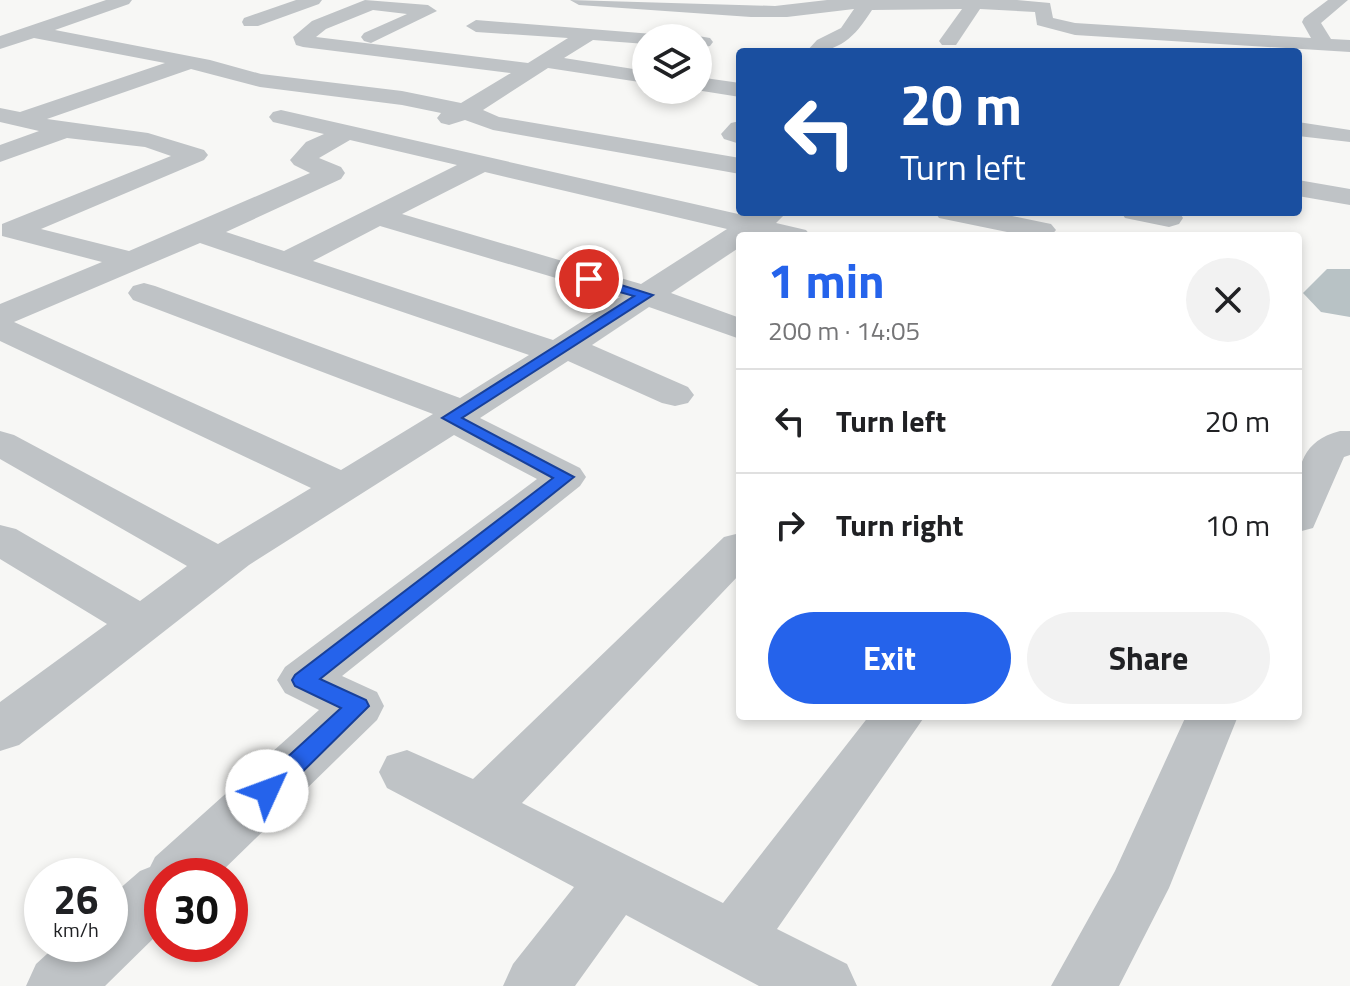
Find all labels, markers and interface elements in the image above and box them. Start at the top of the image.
map controls [632,24,712,104]
button: layers [632,24,712,104]
text: 20 m [900,62,1022,147]
icon: left [768,80,872,184]
text: Turn left [900,139,1026,194]
text: 1 min [768,244,885,317]
pin [555,245,623,313]
icon: arrive [567,257,611,301]
button: close [1186,258,1270,342]
text: 200 m · 14:05 [768,311,920,350]
text: Turn left [836,398,946,444]
text: 20 m [1205,398,1270,444]
icon: left [768,399,812,443]
text: Turn right [836,502,964,548]
text: 10 m [1205,502,1270,548]
icon: right [768,503,812,547]
button: Exit [768,612,1011,704]
button: Share [1027,612,1270,704]
position arrow [225,749,309,833]
speed limit sign: 30 [144,858,248,962]
text: 26 [54,869,98,930]
text: km/h [53,914,99,945]

